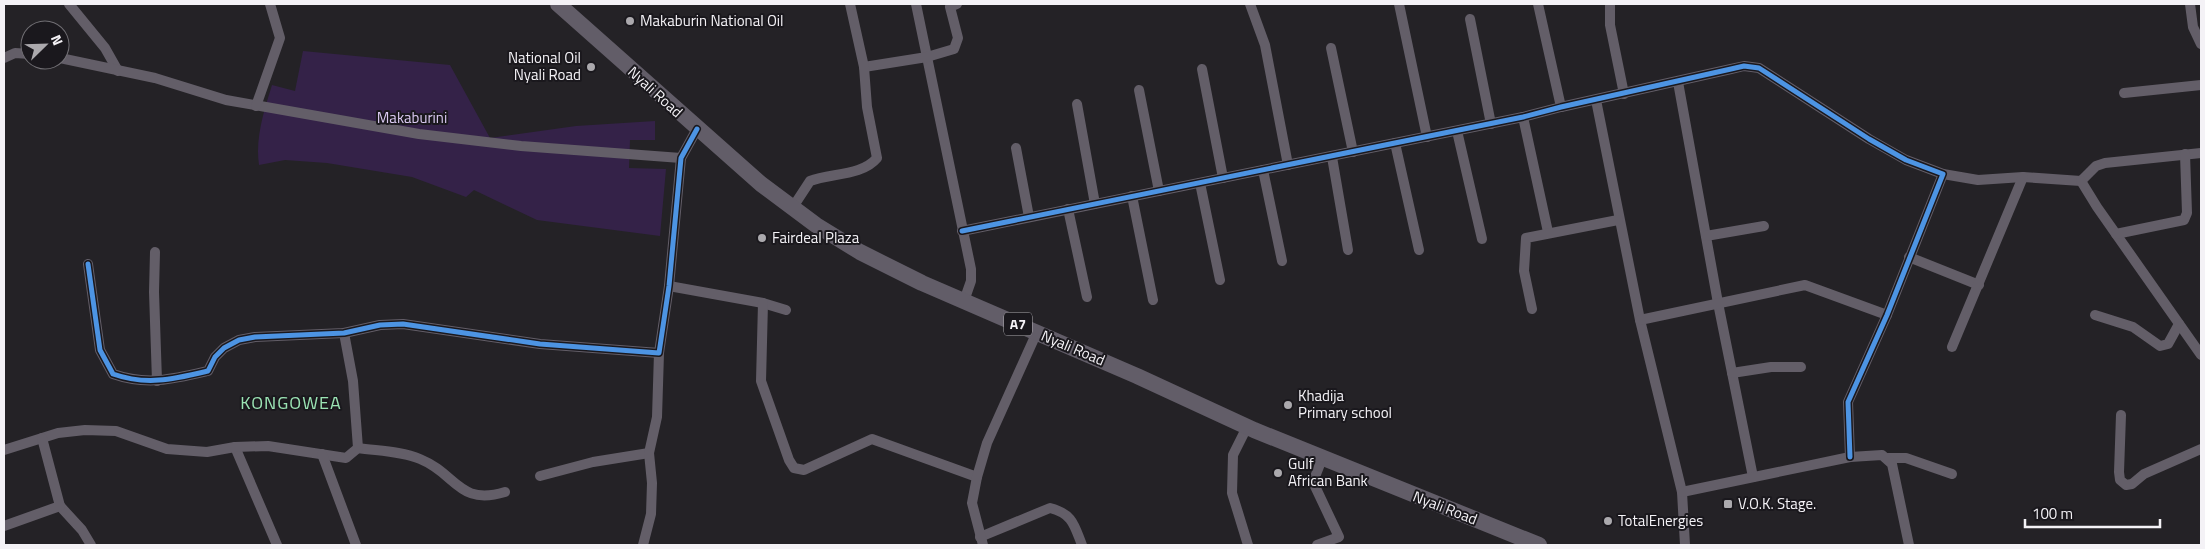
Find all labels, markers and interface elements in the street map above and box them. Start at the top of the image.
place label: Makaburin National Oil [640,9,784,32]
marker: Makaburin National Oil [624,15,636,27]
north arrow [20,20,70,70]
text: N [46,31,69,48]
place label: National Oil Nyali Road [508,46,581,86]
marker: National Oil Nyali Road [585,61,597,73]
street label: Nyali Road [623,61,688,123]
park label: Makaburini [377,106,447,129]
place label: Fairdeal Plaza [772,226,860,249]
marker: Fairdeal Plaza [756,232,768,244]
road number: A7 [1004,312,1032,336]
street label: Nyali Road [1038,324,1109,371]
place label: Khadija Primary school [1298,384,1392,424]
district label: KONGOWEA [240,389,342,416]
marker: Khadija Primary school [1282,399,1294,411]
place label: Gulf African Bank [1288,452,1368,492]
marker: Gulf African Bank [1272,467,1284,479]
street label: Nyali Road [1410,485,1481,530]
place label: V.O.K. Stage. [1738,492,1816,515]
scale bar [2025,496,2160,528]
marker: V.O.K. Stage. [1722,498,1734,510]
text: 100 m [2032,502,2073,525]
place label: TotalEnergies [1618,509,1703,532]
marker: TotalEnergies [1602,515,1614,527]

